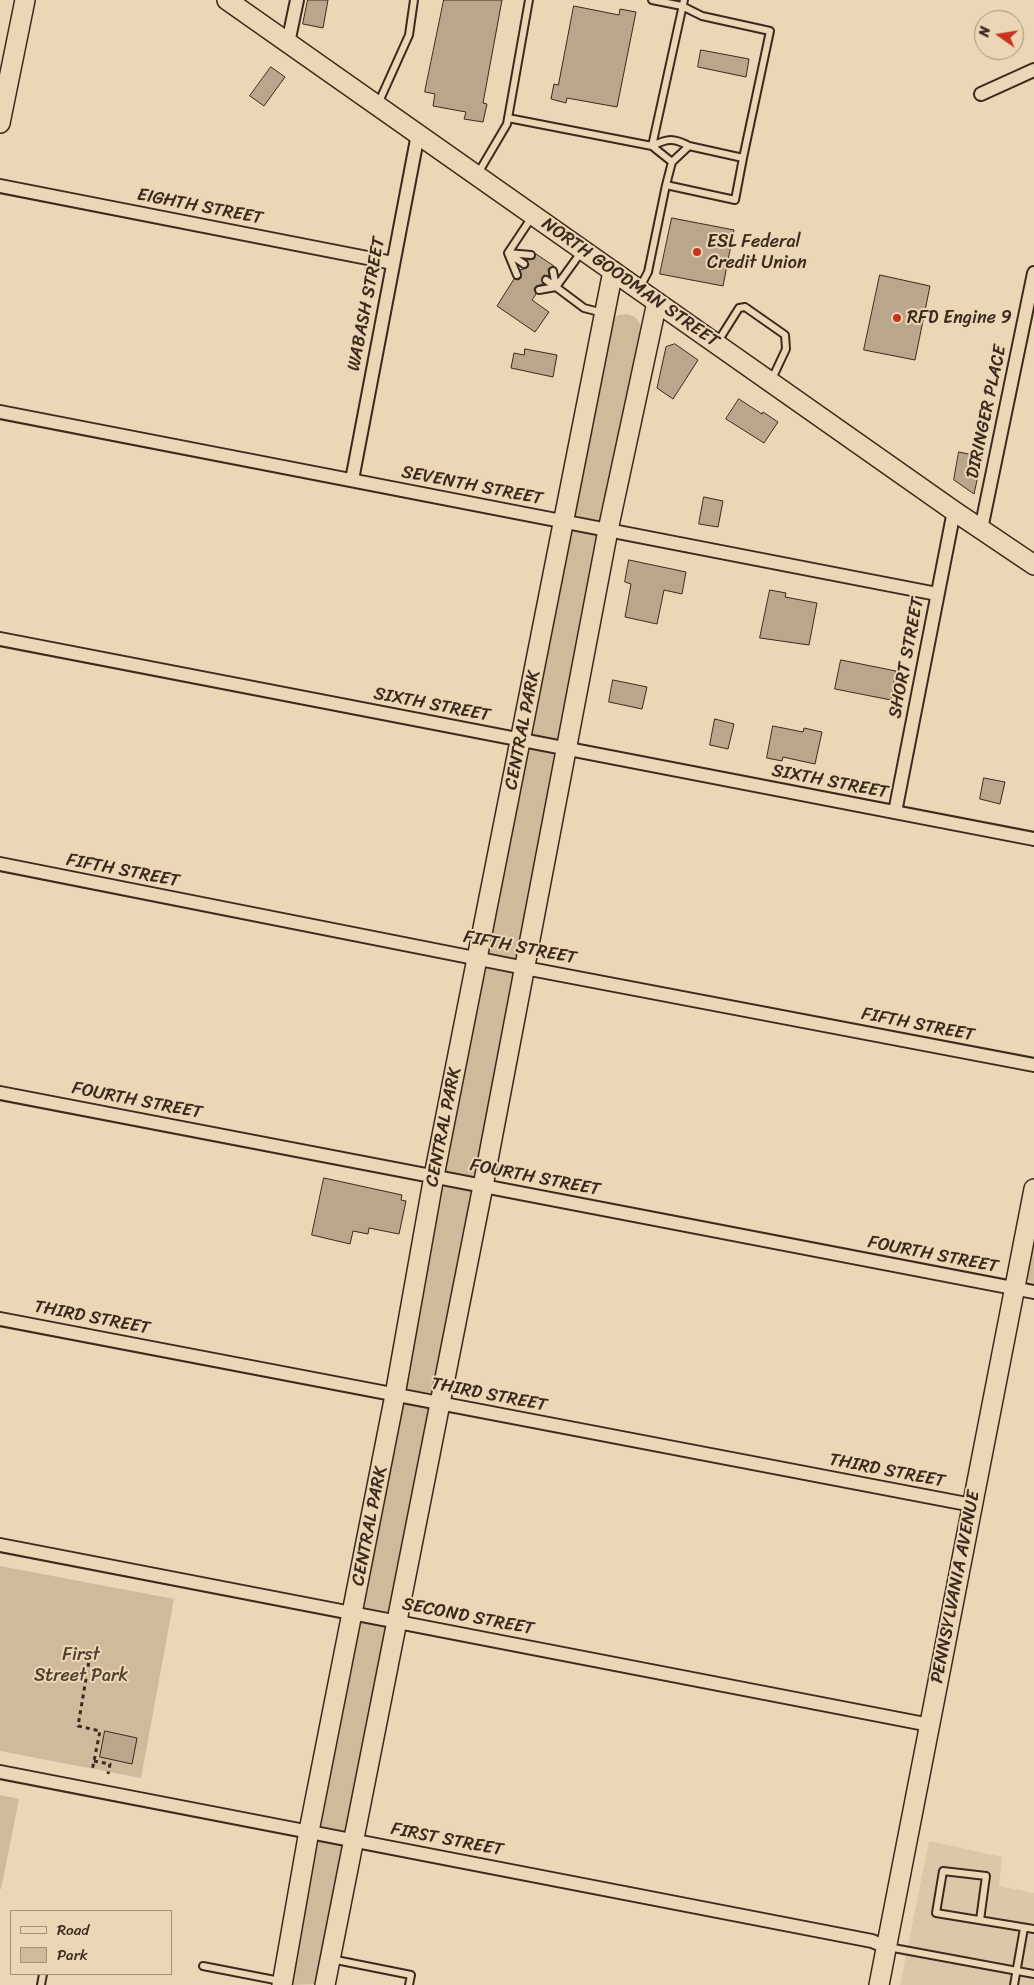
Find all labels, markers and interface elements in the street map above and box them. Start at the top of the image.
north arrow [974,10,1024,60]
text: N [972,24,998,39]
street label: EIGHTH STREET [135,184,265,230]
street label: NORTH GOODMAN STREET [537,213,723,353]
place label: ESL Federal Credit Union [707,231,807,274]
street label: WABASH STREET [343,235,391,373]
marker: ESL Federal Credit Union [691,246,703,258]
place label: RFD Engine 9 [907,307,1012,329]
marker: RFD Engine 9 [891,312,903,324]
street label: DIRINGER PLACE [962,343,1012,481]
street label: SEVENTH STREET [399,462,545,510]
street label: SHORT STREET [885,596,929,720]
street label: CENTRAL PARK [501,668,545,792]
street label: SIXTH STREET [372,683,492,727]
street label: SIXTH STREET [770,760,890,804]
street label: FIFTH STREET [65,849,181,893]
street label: FIFTH STREET [462,926,578,970]
street label: FIFTH STREET [860,1003,976,1047]
street label: CENTRAL PARK [422,1065,466,1189]
street label: FOURTH STREET [70,1078,204,1124]
street label: FOURTH STREET [468,1155,602,1201]
street label: FOURTH STREET [866,1232,1000,1278]
street label: THIRD STREET [32,1296,152,1340]
street label: THIRD STREET [429,1373,549,1417]
street label: THIRD STREET [827,1449,947,1493]
street label: CENTRAL PARK [348,1464,392,1588]
street label: PENNSYLVANIA AVENUE [927,1489,985,1685]
street label: SECOND STREET [400,1594,536,1640]
park label: First Street Park [34,1644,128,1686]
street label: FIRST STREET [389,1819,505,1861]
legend [10,1910,172,1975]
text: Road [57,1917,89,1943]
text: Park [57,1942,88,1968]

